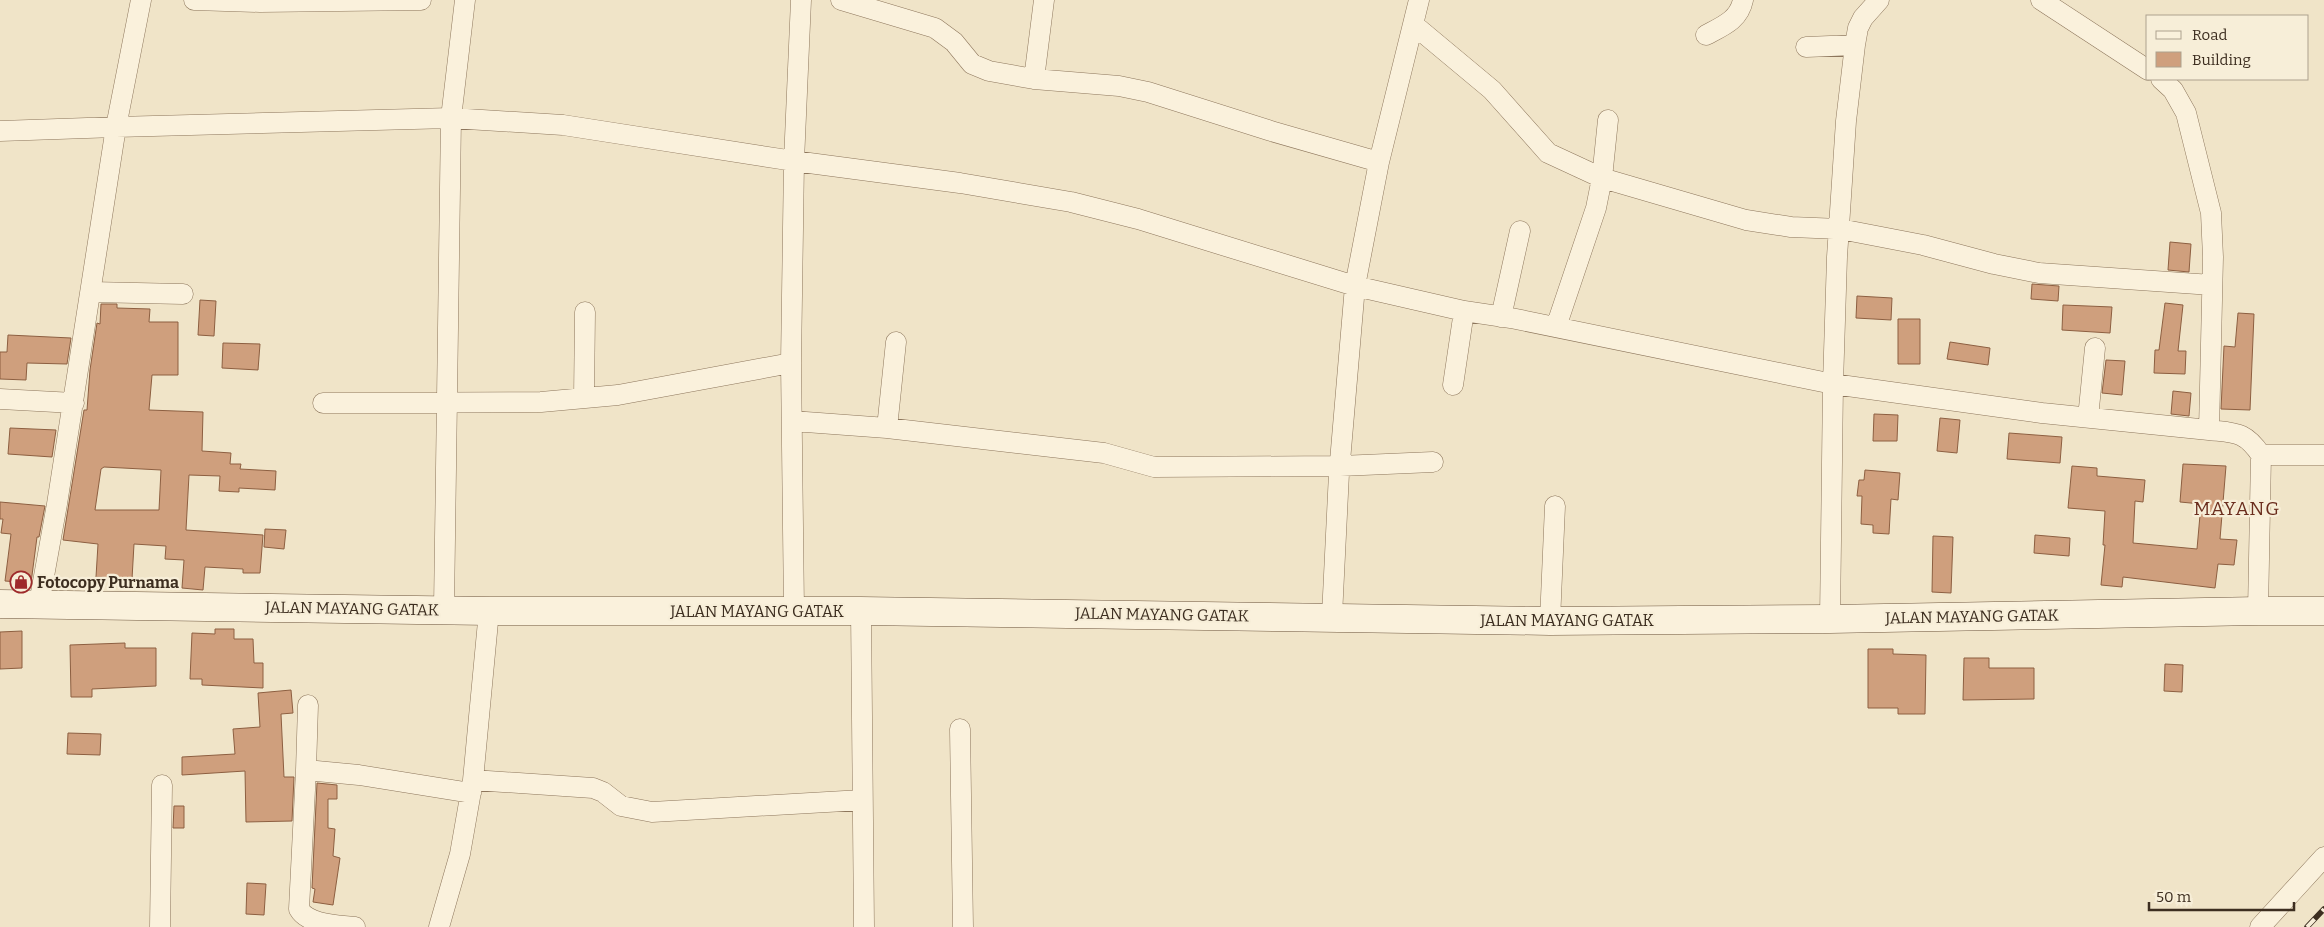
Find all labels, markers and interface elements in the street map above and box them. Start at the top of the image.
legend [2146,15,2309,80]
text: Road [2192,26,2227,44]
text: Building [2192,51,2251,69]
district label: MAYANG [2194,497,2280,520]
shop icon: Fotocopy Purnama [9,570,33,594]
place label: Fotocopy Purnama [37,573,179,592]
street label: JALAN MAYANG GATAK [264,597,440,620]
street label: JALAN MAYANG GATAK [669,602,845,621]
street label: JALAN MAYANG GATAK [1074,603,1250,626]
street label: JALAN MAYANG GATAK [1884,605,2060,628]
street label: JALAN MAYANG GATAK [1479,611,1655,630]
scale bar [2149,880,2294,912]
text: 50 m [2156,888,2192,906]

